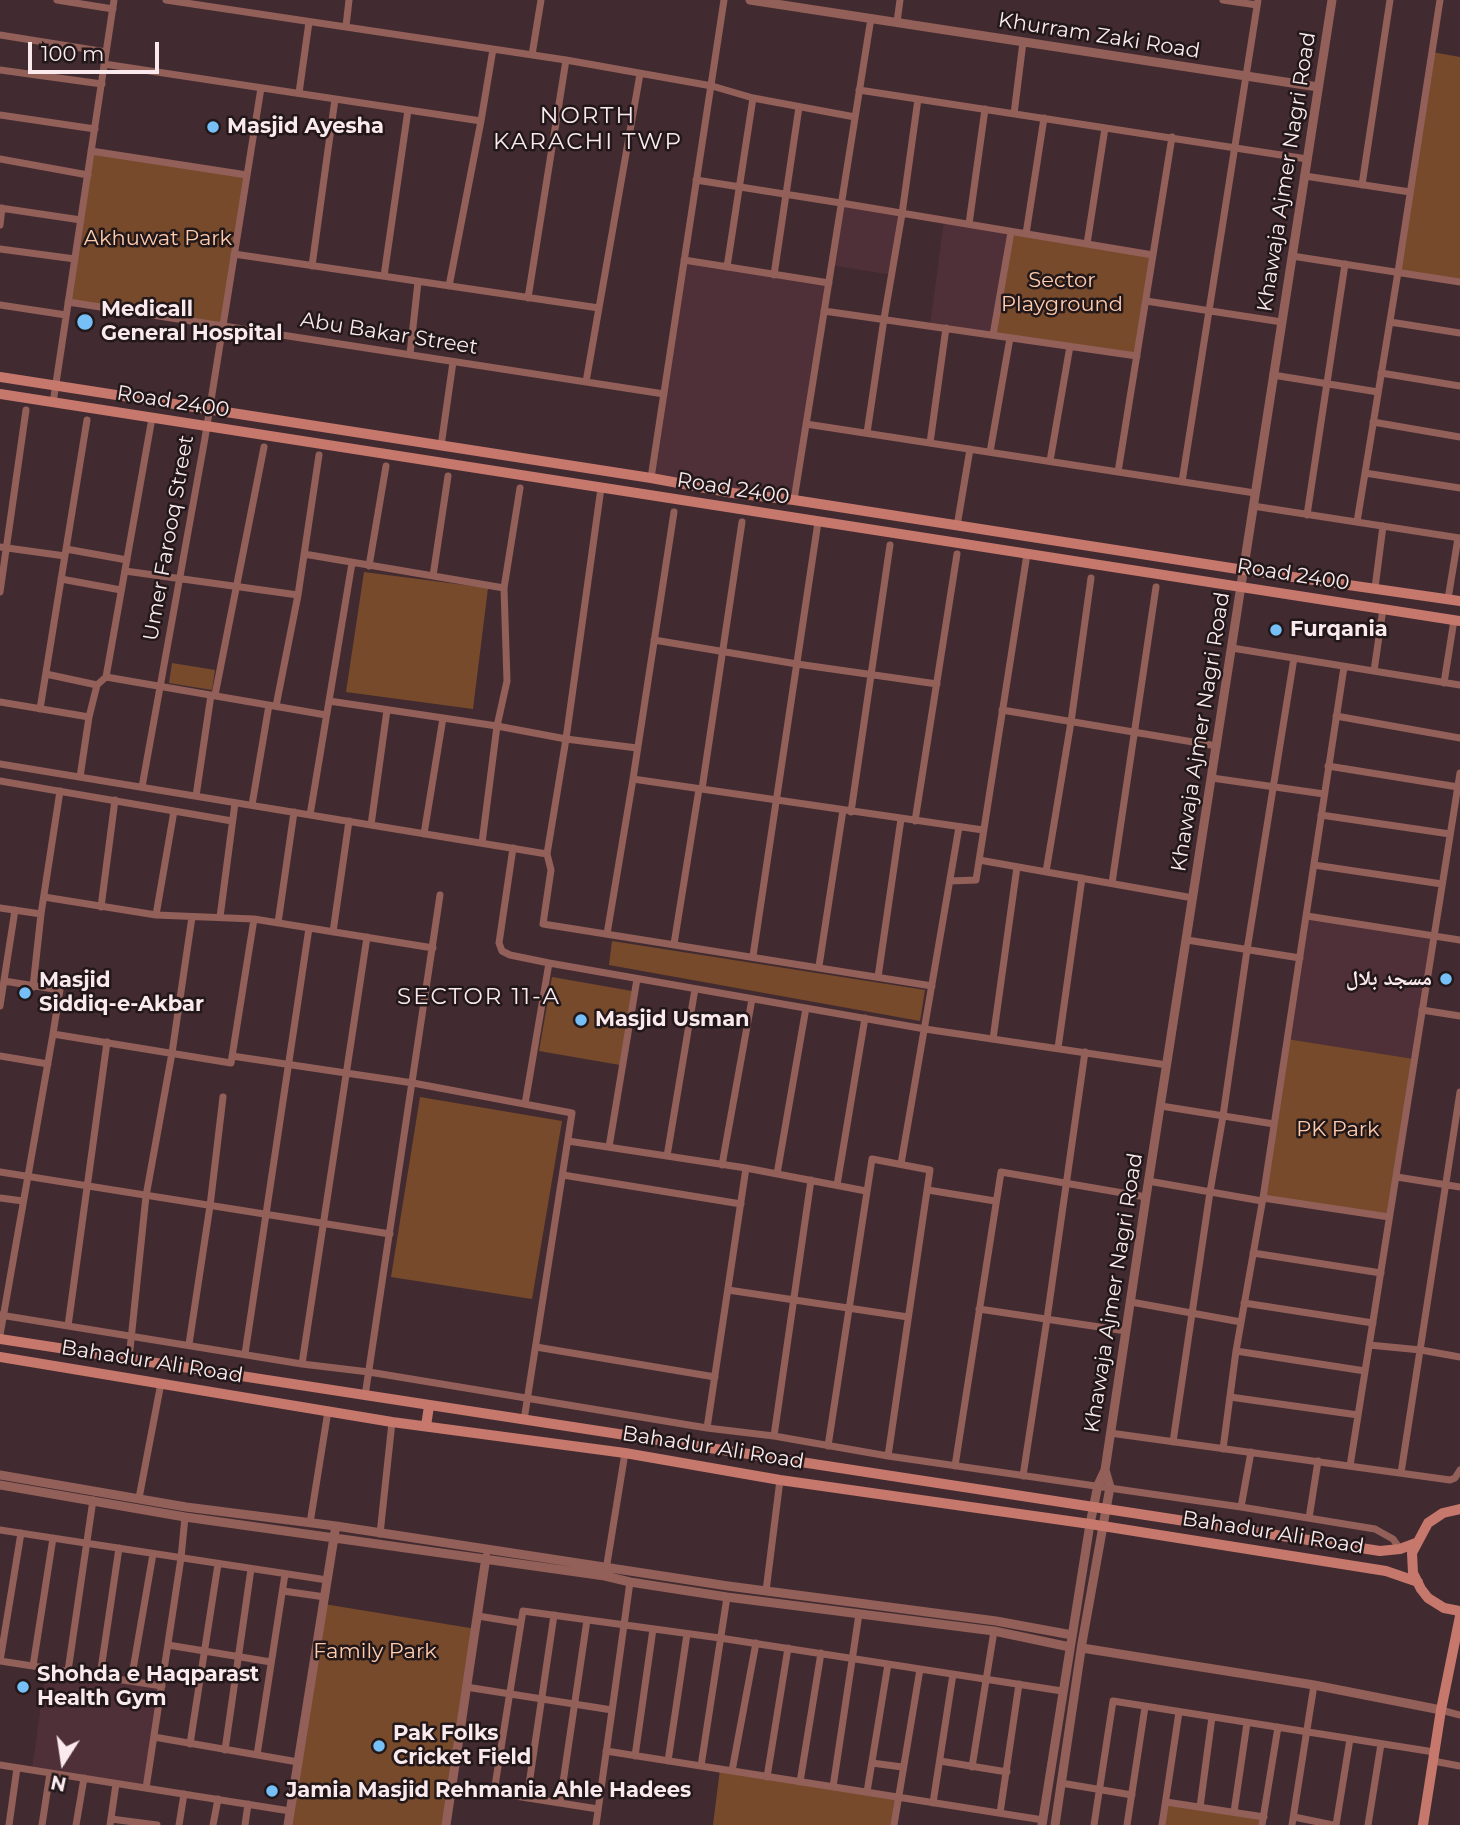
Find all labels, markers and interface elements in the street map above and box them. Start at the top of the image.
street label: Khurram Zaki Road [996,8,1202,64]
scale bar [32,28,163,72]
street label: Khawaja Ajmer Nagri Road [1252,30,1322,314]
text: 100 m [41,41,104,66]
district label: NORTH KARACHI TWP [494,102,682,156]
place label: Masjid Ayesha [227,114,384,140]
marker: Masjid Ayesha [205,119,221,135]
park label: Akhuwat Park [84,226,232,252]
park label: Sector Playground [1001,268,1123,318]
place label: Medicall General Hospital [101,297,282,347]
street label: Abu Bakar Street [298,308,480,360]
marker: Medicall General Hospital [75,312,95,332]
street label: Road 2400 [115,381,231,423]
street label: Umer Farooq Street [138,433,200,643]
street label: Road 2400 [675,468,791,510]
street label: Road 2400 [1235,554,1351,596]
street label: Khawaja Ajmer Nagri Road [1166,590,1236,874]
place label: Furqania [1290,617,1388,643]
marker: Furqania [1268,622,1284,638]
place label: مسجد بلال [1346,966,1432,992]
place label: Masjid Siddiq-e-Akbar [39,968,204,1018]
marker: مسجد بلال [1438,971,1454,987]
district label: SECTOR 11-A [398,983,560,1011]
marker: Masjid Siddiq-e-Akbar [17,985,33,1001]
place label: Masjid Usman [595,1007,750,1033]
marker: Masjid Usman [573,1012,589,1028]
park label: PK Park [1296,1117,1380,1143]
street label: Khawaja Ajmer Nagri Road [1079,1151,1149,1435]
street label: Bahadur Ali Road [59,1335,245,1389]
street label: Bahadur Ali Road [620,1421,806,1475]
street label: Bahadur Ali Road [1180,1506,1366,1560]
park label: Family Park [313,1639,437,1665]
place label: Shohda e Haqparast Health Gym [37,1662,259,1712]
marker: Shohda e Haqparast Health Gym [15,1679,31,1695]
place label: Pak Folks Cricket Field [393,1721,531,1771]
north arrow [28,1727,98,1797]
marker: Pak Folks Cricket Field [371,1738,387,1754]
text: N [49,1770,68,1796]
place label: Jamia Masjid Rehmania Ahle Hadees [286,1778,691,1804]
marker: Jamia Masjid Rehmania Ahle Hadees [264,1783,280,1799]

